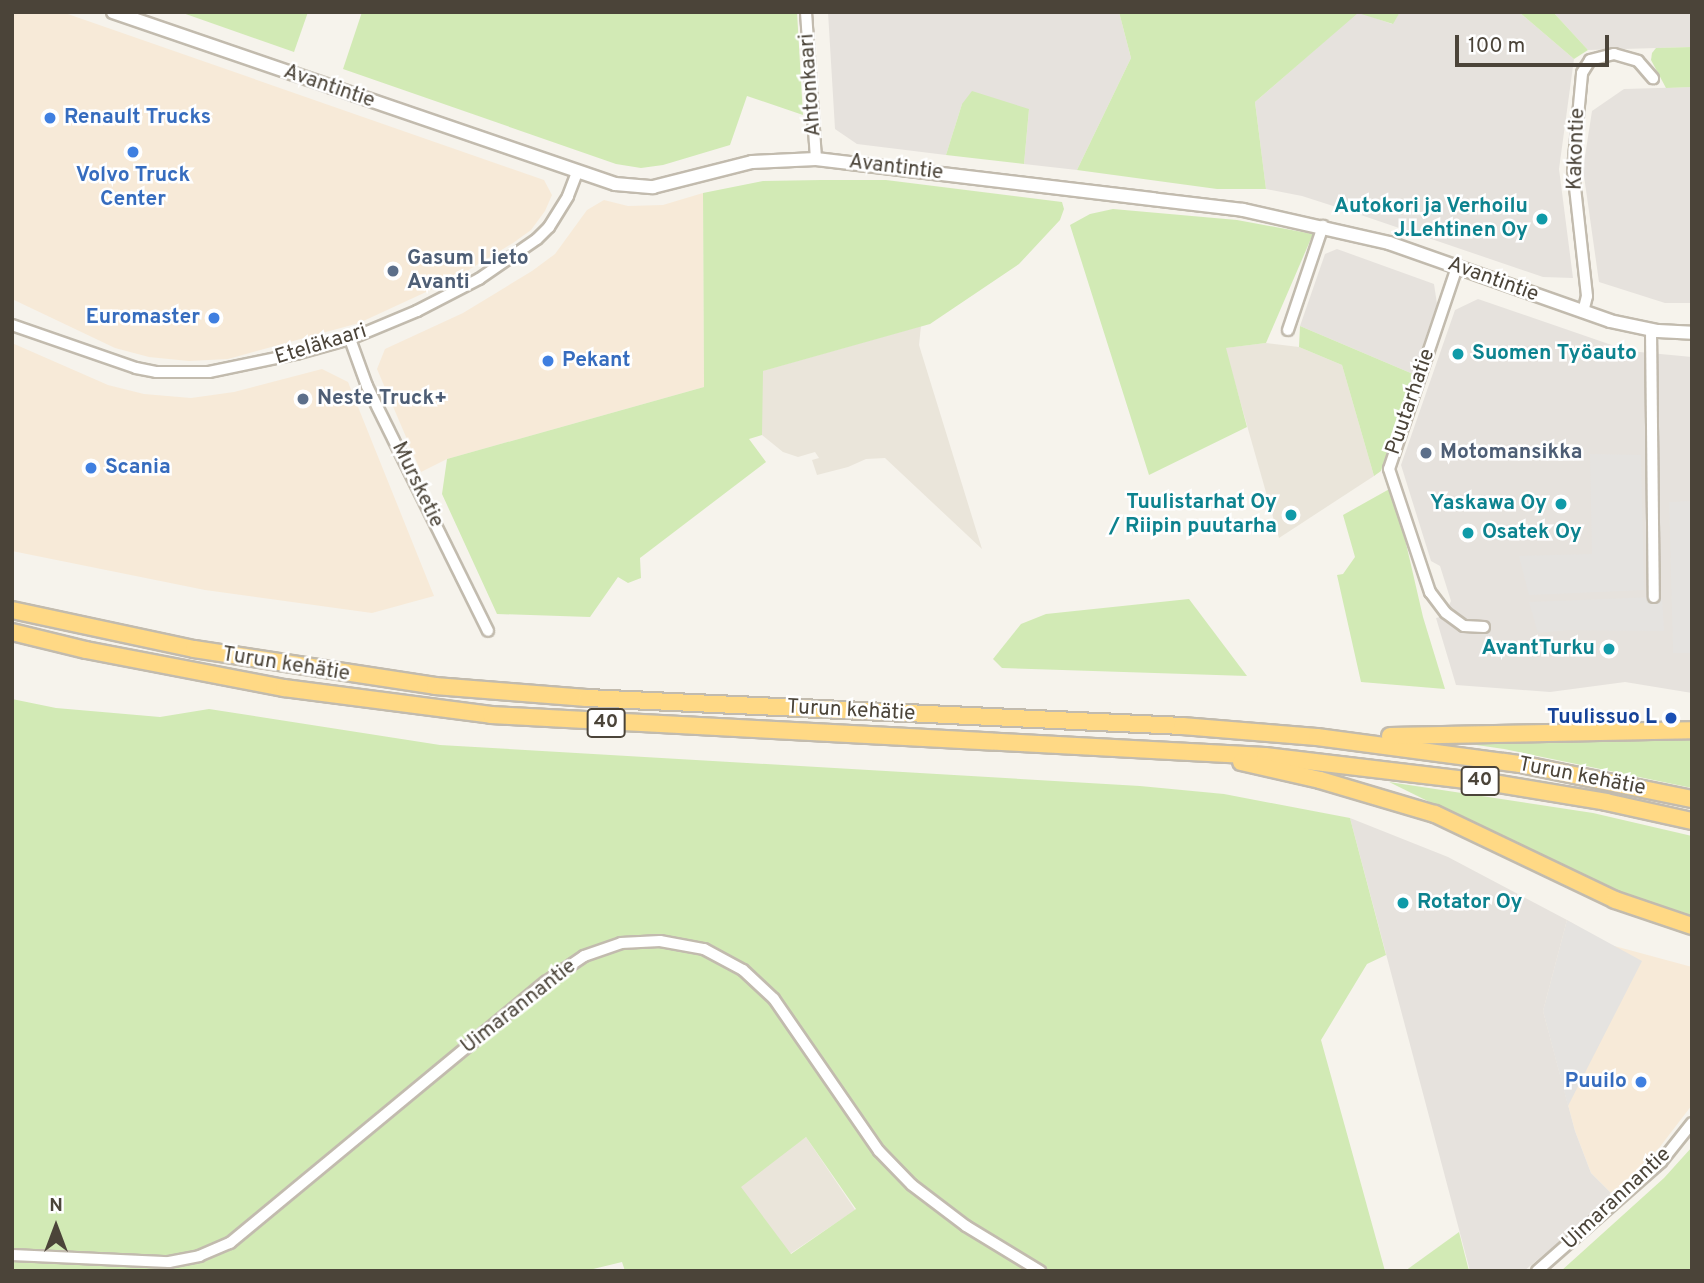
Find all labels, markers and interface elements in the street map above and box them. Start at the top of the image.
scale bar [1459,21,1613,65]
street label: Ahtonkaari [795,33,827,137]
text: 100 m [1468,33,1525,60]
street label: Avantintie [280,60,378,114]
place label: Renault Trucks [64,105,211,131]
street label: Kakontie [1563,107,1591,191]
marker: Renault Trucks [42,110,58,126]
marker: Volvo Truck Center [125,144,141,160]
street label: Avantintie [847,150,945,186]
place label: Volvo Truck Center [76,163,190,213]
place label: Autokori ja Verhoilu J.Lehtinen Oy [1333,194,1528,244]
marker: Autokori ja Verhoilu J.Lehtinen Oy [1534,211,1550,227]
place label: Gasum Lieto Avanti [407,246,529,296]
street label: Avantintie [1444,252,1542,308]
marker: Gasum Lieto Avanti [385,263,401,279]
place label: Euromaster [86,305,200,331]
marker: Euromaster [206,310,222,326]
street label: Eteläkaari [272,319,370,371]
place label: Suomen Työauto [1472,341,1637,367]
street label: Puutarhatie [1381,346,1441,458]
marker: Suomen Työauto [1450,346,1466,362]
place label: Pekant [562,348,630,374]
marker: Pekant [540,353,556,369]
place label: Neste Truck+ [317,386,447,412]
marker: Neste Truck+ [295,391,311,407]
street label: Mursketie [385,438,449,532]
place label: Motomansikka [1440,440,1582,466]
marker: Motomansikka [1418,445,1434,461]
place label: Scania [105,455,171,481]
marker: Scania [83,460,99,476]
place label: Tuulistarhat Oy / Riipin puutarha [1109,490,1277,540]
place label: Yaskawa Oy [1430,491,1547,517]
marker: Yaskawa Oy [1553,496,1569,512]
marker: Tuulistarhat Oy / Riipin puutarha [1283,507,1299,523]
place label: Osatek Oy [1482,520,1582,546]
marker: Osatek Oy [1460,525,1476,541]
place label: AvantTurku [1482,636,1595,662]
marker: AvantTurku [1601,641,1617,657]
street label: Turun kehätie [220,642,352,688]
street label: Turun kehätie [786,695,916,727]
place label: Tuulissuo L [1547,705,1657,731]
road number: 40 [585,708,627,738]
marker: Tuulissuo L [1663,710,1679,726]
street label: Turun kehätie [1516,752,1648,802]
road number: 40 [1459,766,1501,796]
place label: Rotator Oy [1417,890,1523,916]
marker: Rotator Oy [1395,895,1411,911]
street label: Uimarannantie [456,954,582,1060]
place label: Puuilo [1565,1069,1627,1095]
marker: Puuilo [1633,1074,1649,1090]
street label: Uimarannantie [1558,1142,1676,1256]
north arrow [21,1192,91,1262]
text: N [49,1194,63,1218]

